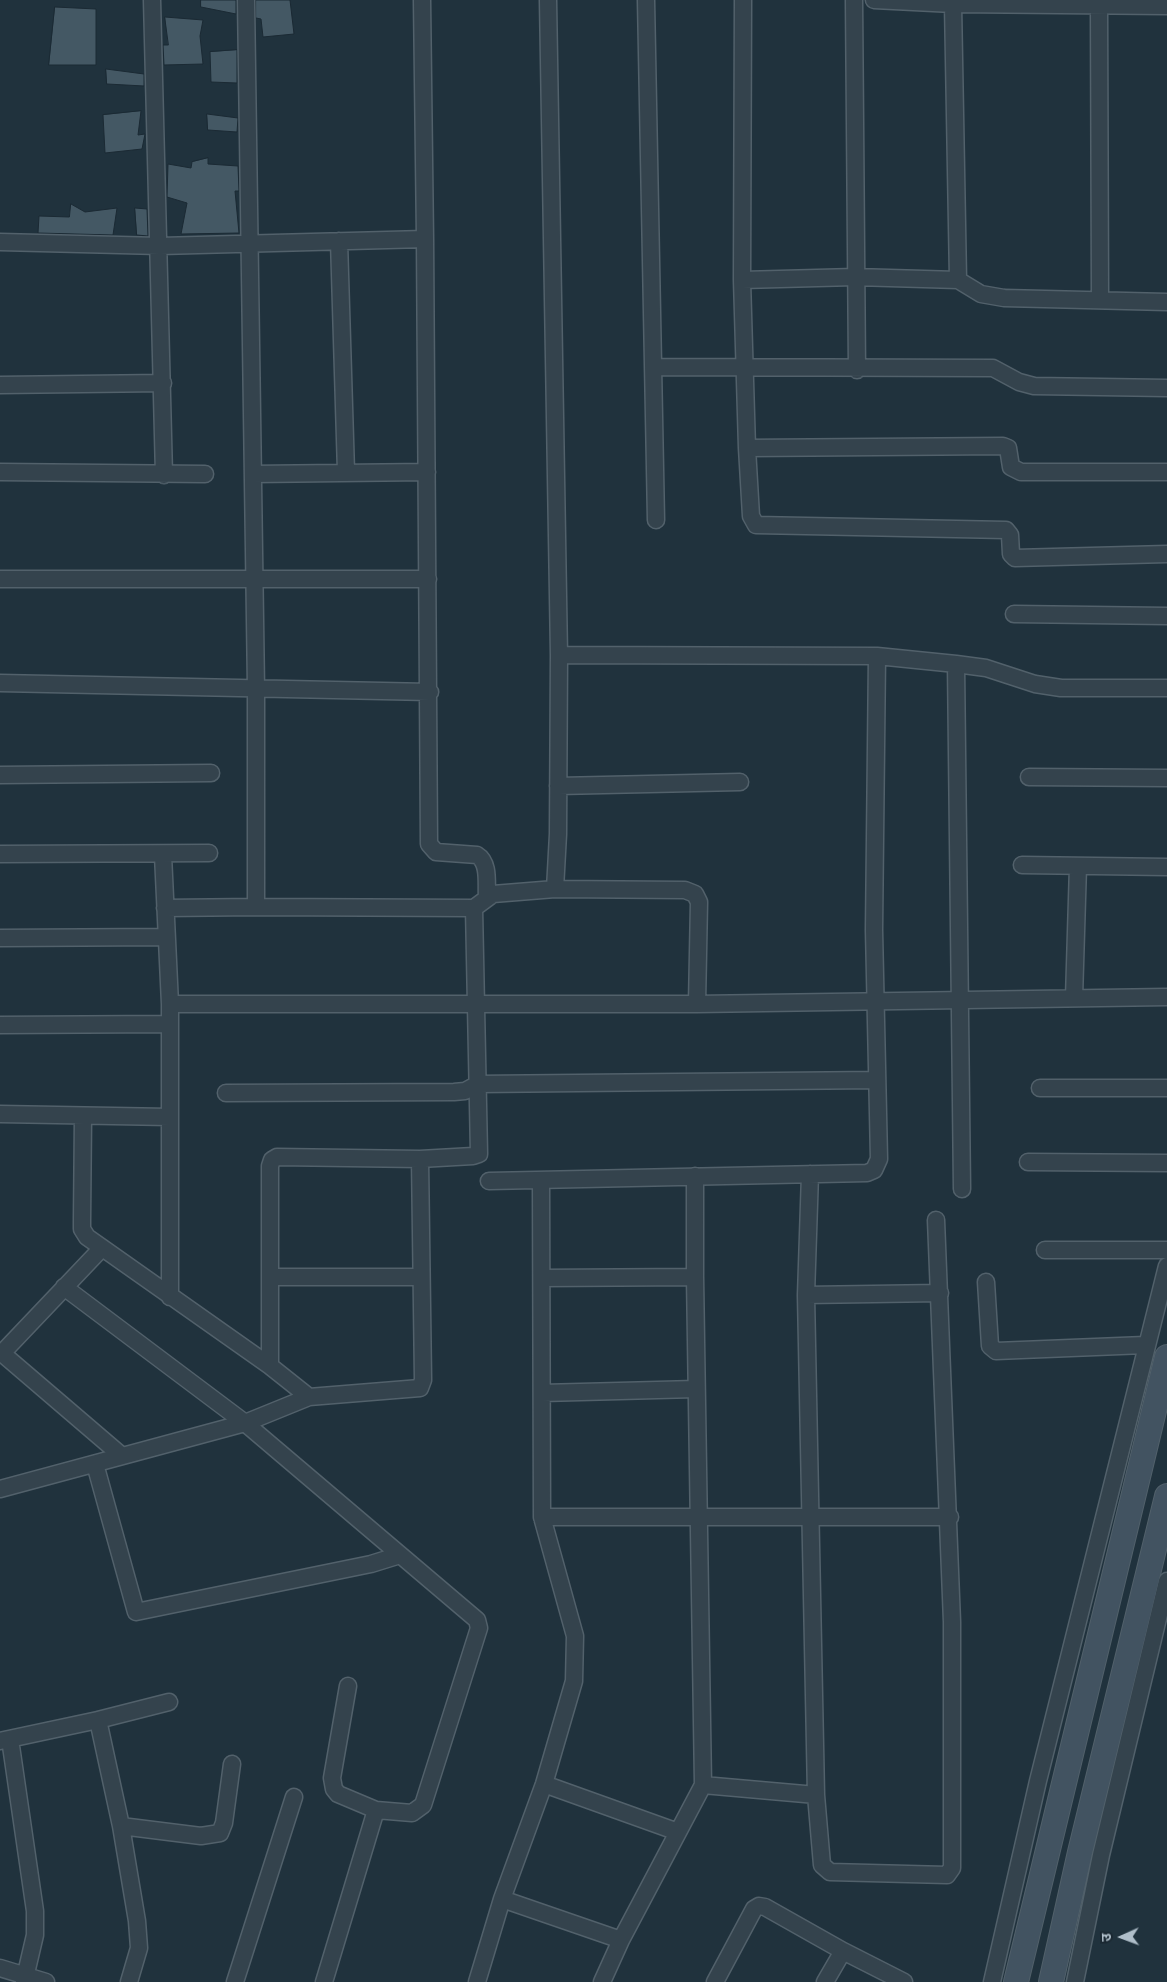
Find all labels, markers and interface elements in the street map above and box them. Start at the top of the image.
north arrow [1097,1912,1147,1962]
text: उ [1098,1933,1115,1942]

